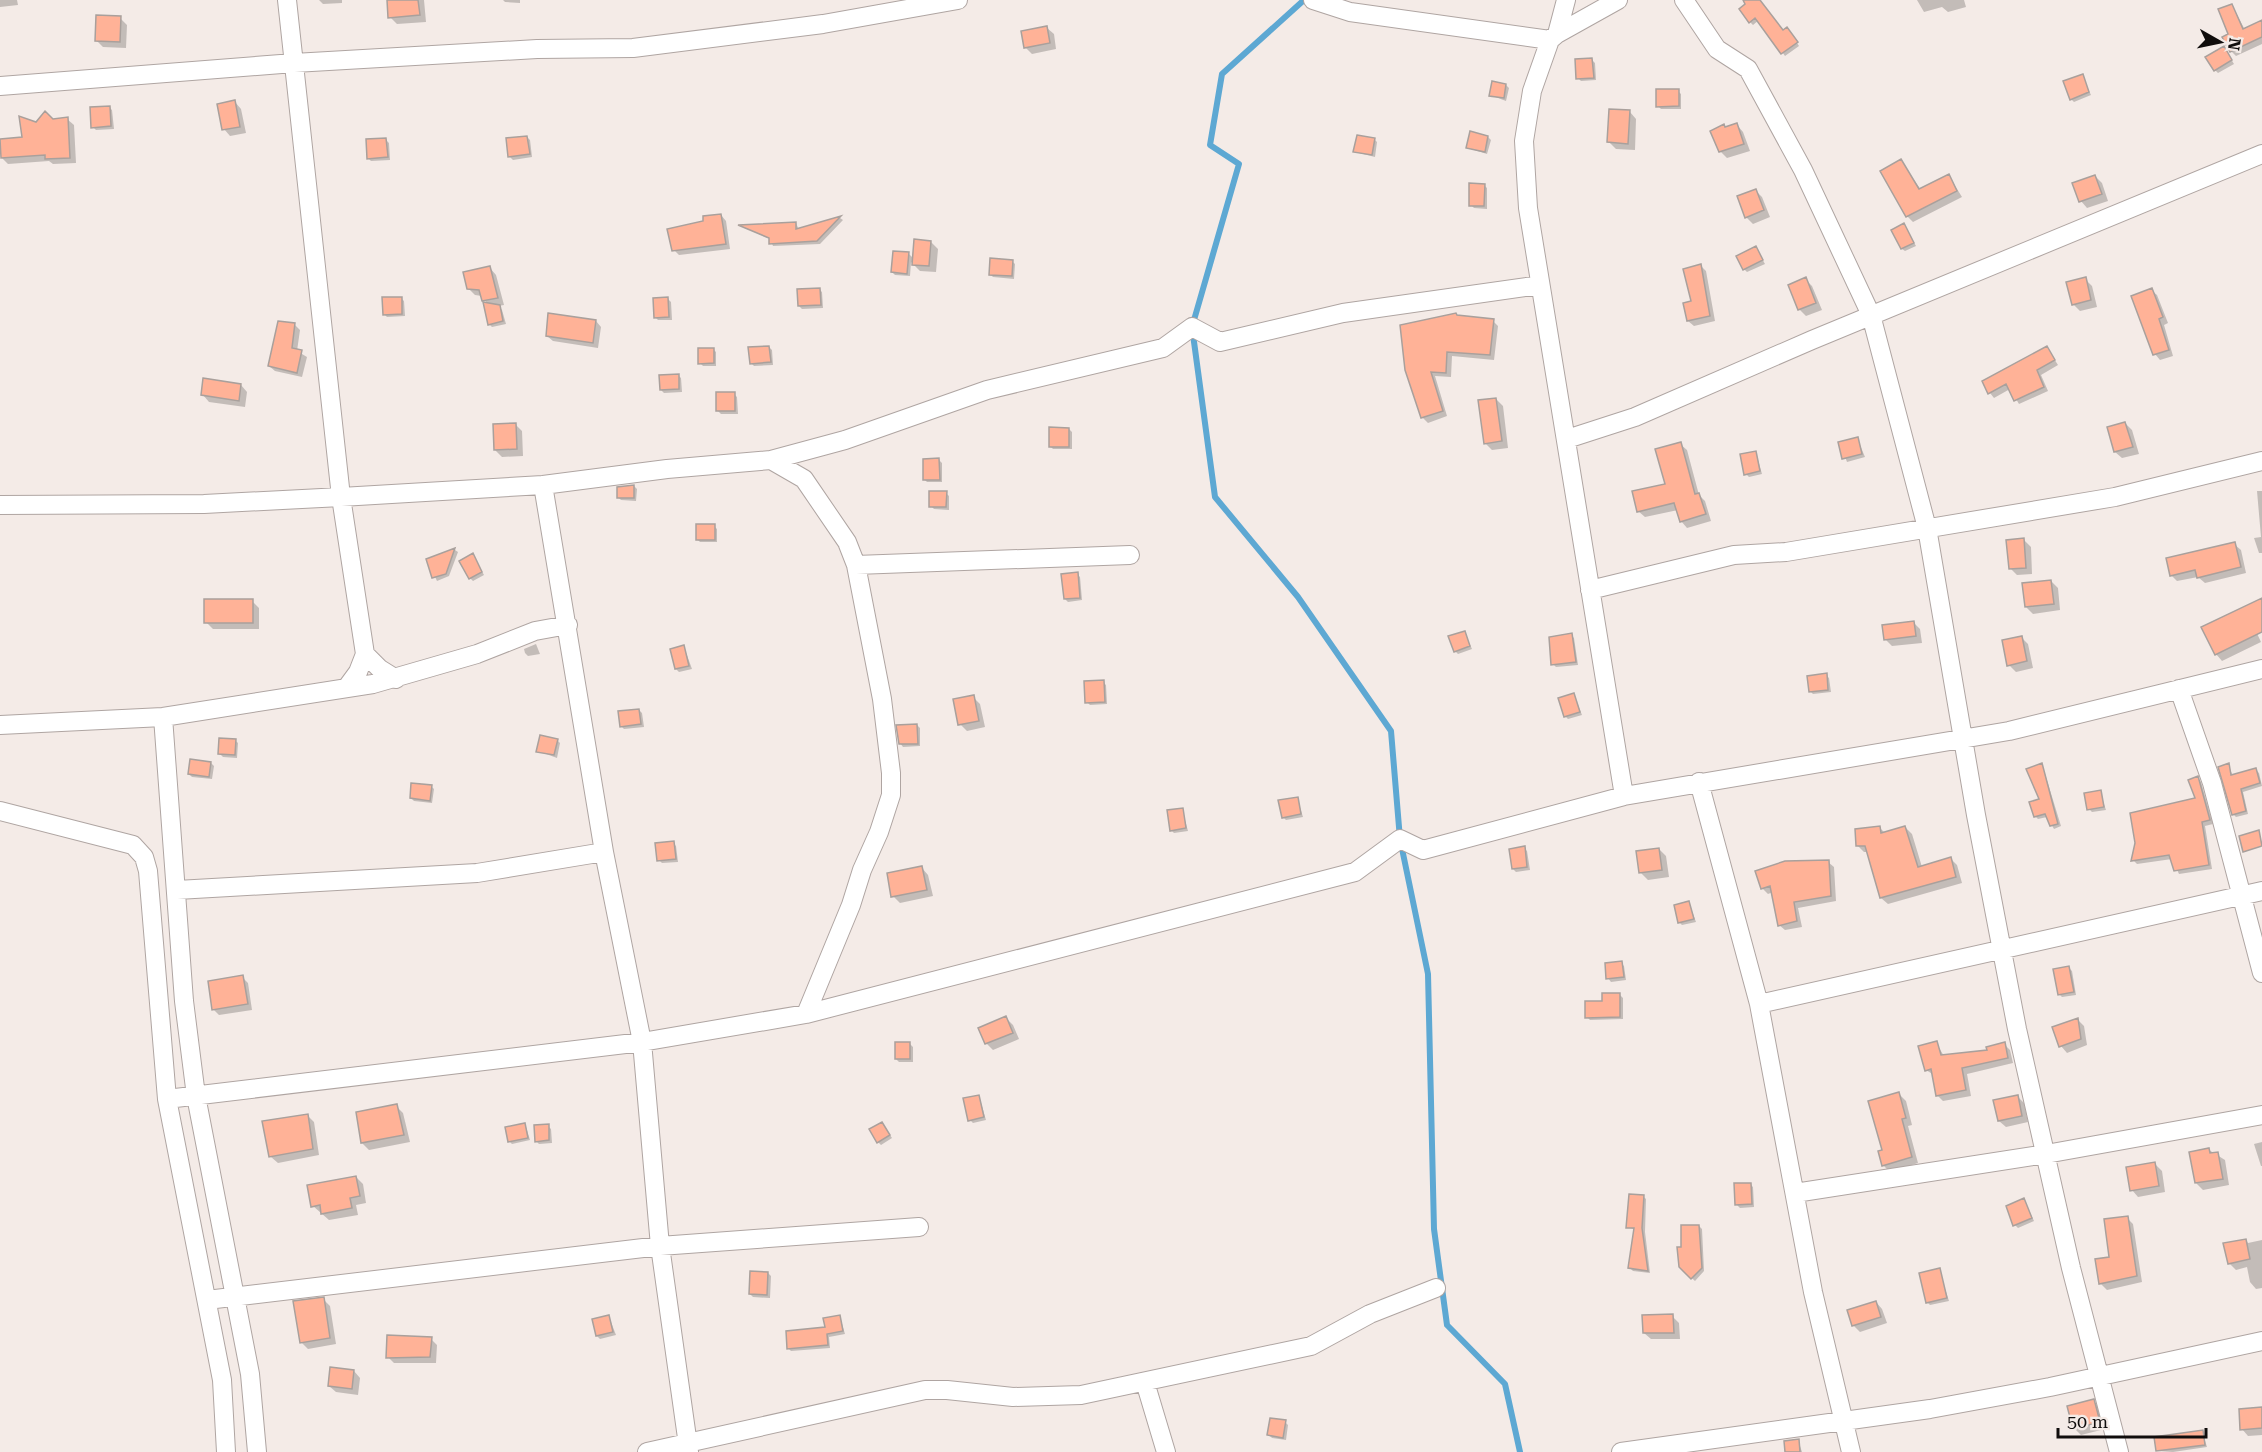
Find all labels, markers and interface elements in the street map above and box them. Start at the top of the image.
north arrow [2190,12,2250,72]
text: N [2224,37,2245,52]
scale bar [2058,1401,2206,1439]
text: 50 m [2067,1411,2108,1432]

